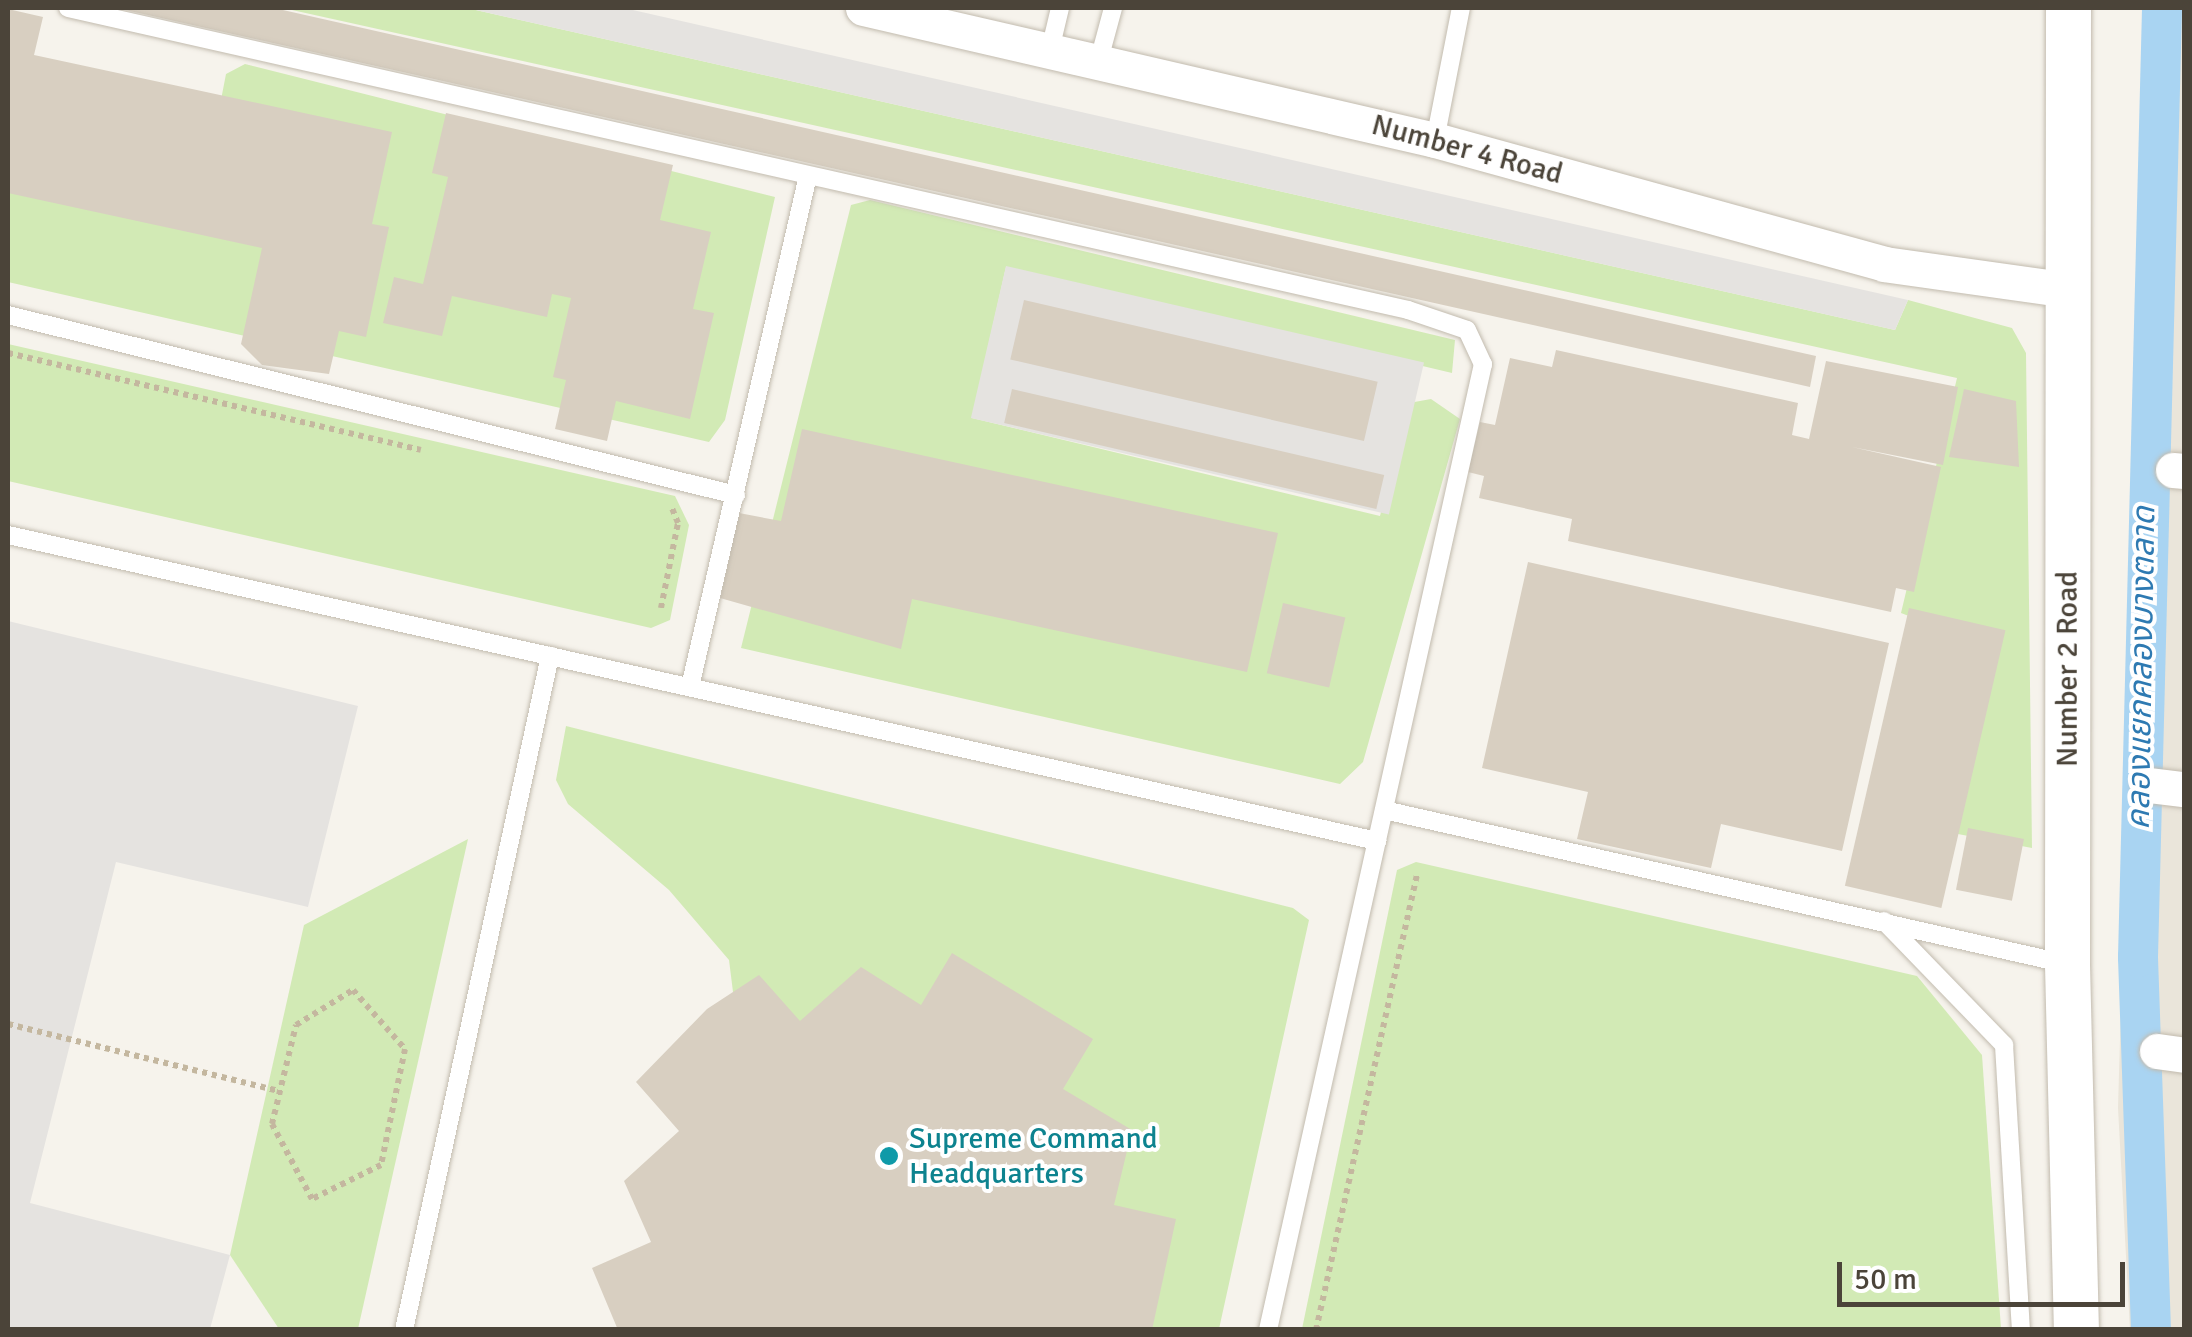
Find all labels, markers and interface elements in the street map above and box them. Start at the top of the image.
street label: Number 4 Road [1368,107,1566,193]
water label: คลองแยกคลองบางตลาด [2120,506,2164,830]
street label: Number 2 Road [2050,571,2086,767]
place label: Supreme Command Headquarters [909,1121,1158,1192]
marker: Supreme Command Headquarters [878,1145,900,1167]
scale bar [1842,1242,2130,1304]
text: 50 m [1854,1261,1917,1298]

